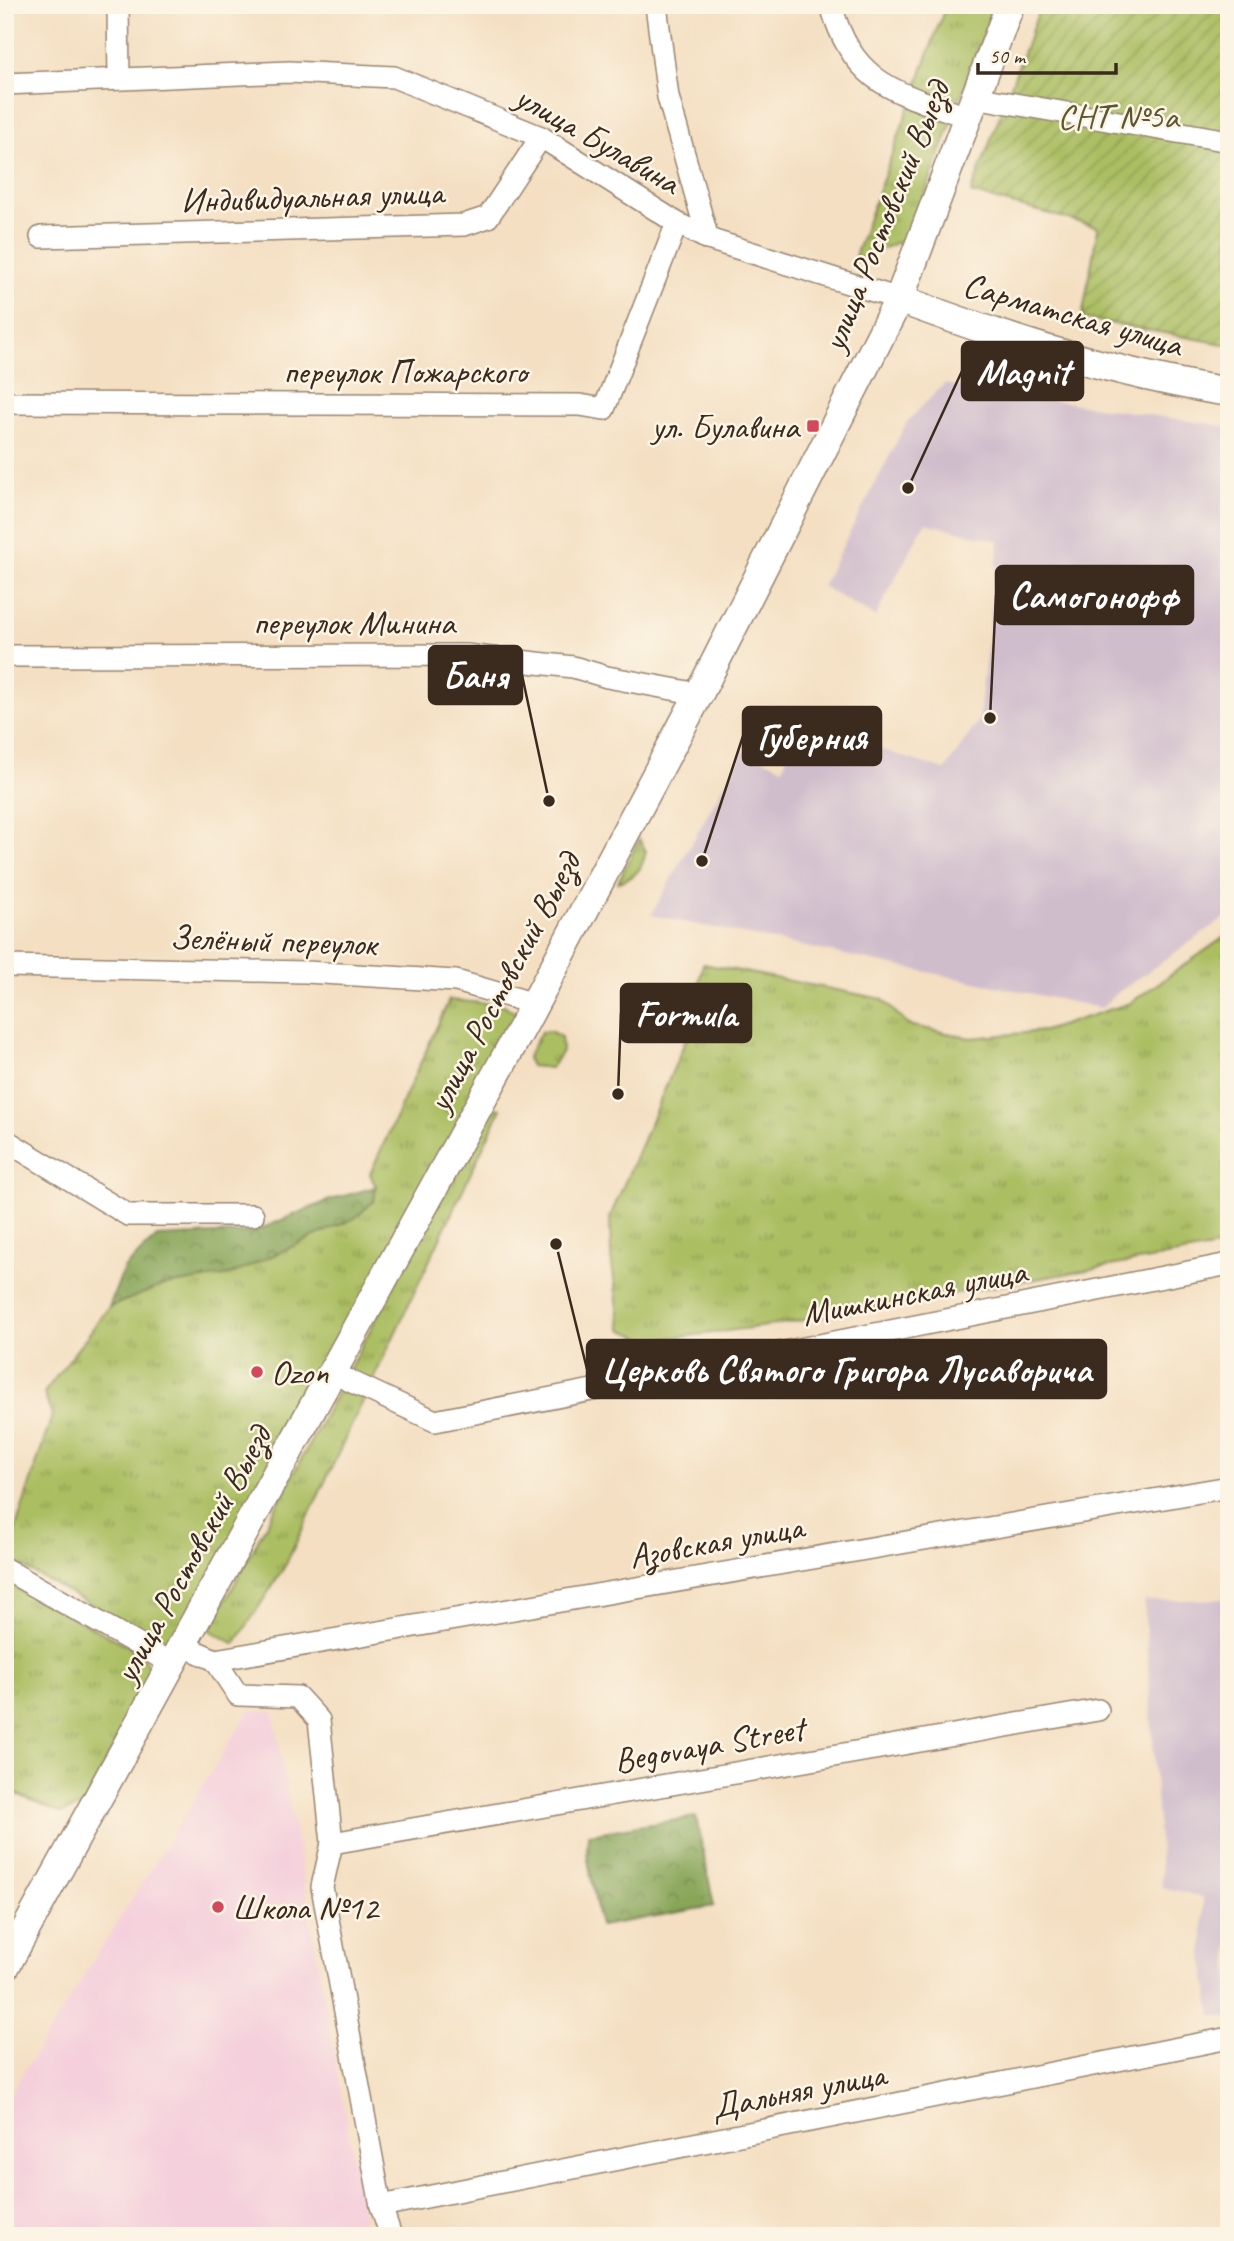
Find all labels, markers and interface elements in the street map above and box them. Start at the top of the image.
scale bar [978,32,1117,76]
text: 50 m [989,43,1027,69]
street label: улица Ростовский Выезд [810,72,961,359]
street label: улица Булавина [506,73,690,206]
park label: СНТ №5а [1058,94,1181,139]
street label: Индивидуальная улица [180,169,447,224]
street label: Сарматская улица [958,262,1190,368]
callout: Magnit [962,342,1083,400]
text: Magnit [976,348,1075,395]
street label: переулок Пожарского [283,349,530,394]
place label: ул. Булавина [650,404,802,449]
marker: ул. Булавина [805,418,821,434]
callout: Самогонофф [996,566,1193,624]
text: Самогонофф [1009,572,1181,619]
street label: переулок Минина [253,600,458,645]
callout: Баня [429,646,522,704]
text: Баня [442,652,511,699]
callout: Губерния [743,707,881,765]
text: Губерния [757,713,869,760]
street label: улица Ростовский Выезд [415,843,592,1121]
street label: Зелёный переулок [169,914,380,967]
callout: Formula [621,984,751,1042]
text: Formula [635,990,740,1037]
street label: Мишкинская улица [798,1248,1033,1336]
callout: Церковь Святого Григора Лусаворича [587,1340,1106,1398]
text: Церковь Святого Григора Лусаворича [601,1346,1095,1393]
place label: Ozon [271,1350,329,1395]
marker: Ozon [249,1364,265,1380]
street label: улица Ростовский Выезд [102,1415,283,1692]
street label: Азовская улица [626,1504,809,1579]
street label: Begovaya Street [611,1705,812,1783]
place label: Школа №12 [232,1885,381,1930]
marker: Школа №12 [210,1899,226,1915]
street label: Дальняя улица [707,2051,892,2129]

